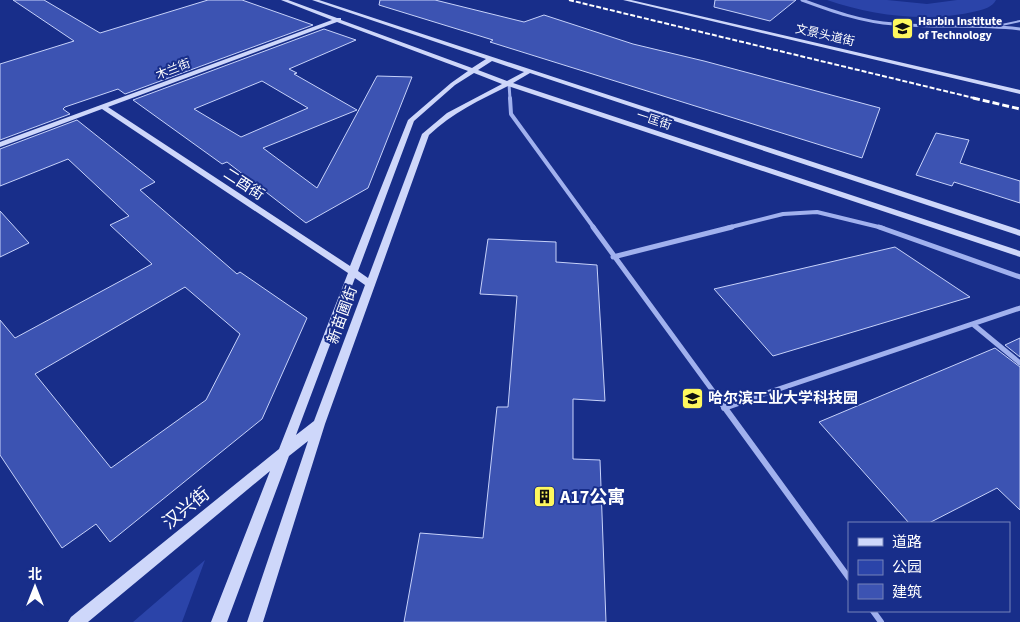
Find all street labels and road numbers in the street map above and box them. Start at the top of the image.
street label: 文景头道街 [794,20,856,51]
street label: 木兰街 [153,55,193,84]
street label: 一匡街 [634,107,674,134]
street label: 二酉街 [219,163,268,205]
street label: 新苗圃街 [322,283,363,347]
street label: 汉兴街 [157,482,215,535]

